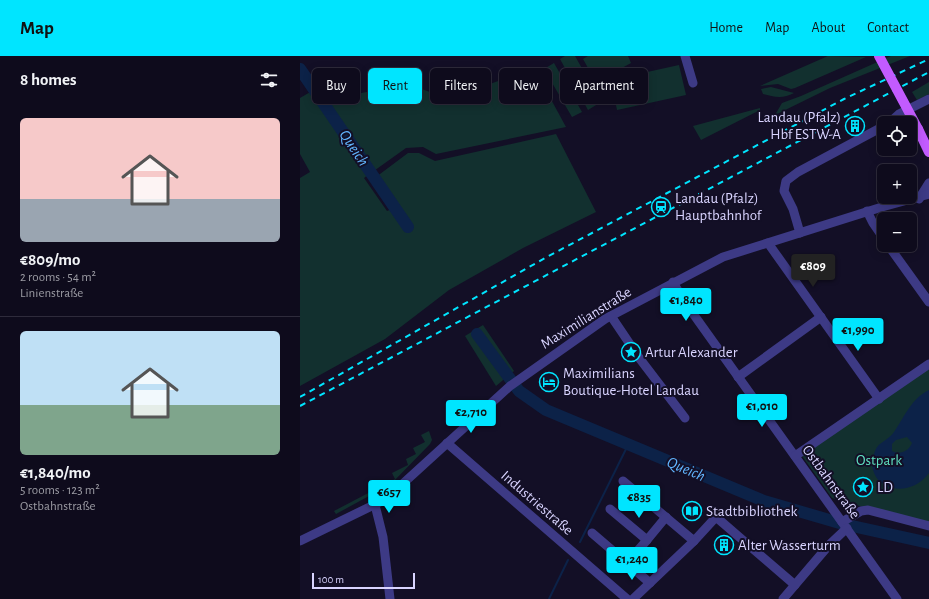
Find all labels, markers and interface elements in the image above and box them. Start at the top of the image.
text: Map [20,19,54,38]
text: Home [709,21,743,35]
text: Map [765,21,789,35]
text: About [811,21,845,35]
text: Contact [867,21,909,35]
chip: Buy [312,68,360,104]
chip: Rent [368,68,422,104]
chip: Filters [430,68,491,104]
chip: New [499,68,552,104]
chip: Apartment [560,68,648,104]
icon: filters [258,69,280,91]
text: 8 homes [20,71,77,88]
place label: Landau (Pfalz) Hbf ESTW-A [757,110,841,142]
building icon: Landau (Pfalz) Hbf ESTW-A [844,115,866,137]
map controls [877,116,917,252]
button: locate [877,116,917,156]
water label: Queich [335,127,372,169]
icon: home [114,144,186,216]
button: + [877,164,917,204]
place label: Landau (Pfalz) Hauptbahnhof [675,191,763,223]
station icon: Landau (Pfalz) Hauptbahnhof [650,196,672,218]
button: − [877,212,917,252]
text: €809/mo [20,251,80,268]
pin: €809 [789,254,837,288]
text: €809 [800,260,826,273]
text: 2 rooms · 54 m² [20,271,96,284]
street label: Maximilianstraße [538,284,634,352]
text: Linienstraße [20,287,83,300]
pin: €1,840 [653,288,719,322]
text: €1,840 [669,294,703,307]
pin: €1,990 [825,318,891,352]
text: €1,990 [841,324,875,337]
place icon: Artur Alexander [620,341,642,363]
place label: Artur Alexander [645,345,738,360]
icon: home [114,357,186,429]
place label: Maximilians Boutique-Hotel Landau [563,366,699,398]
hotel icon: Maximilians Boutique-Hotel Landau [538,371,560,393]
pin: €1,010 [729,394,795,428]
pin: €2,710 [438,400,504,434]
text: €1,010 [746,400,778,413]
text: €2,710 [455,406,487,419]
street label: Ostbahnstraße [799,442,863,522]
park label: Ostpark [856,453,902,468]
water label: Queich [664,454,707,485]
text: €1,840/mo [20,464,91,481]
street label: Industriestraße [498,468,576,538]
place icon: LD [852,476,874,498]
pin: €657 [365,480,413,514]
place label: LD [877,480,893,495]
text: 5 rooms · 123 m² [20,484,100,497]
pin: €835 [615,485,663,519]
text: €657 [377,486,401,499]
text: €835 [627,491,651,504]
text: Ostbahnstraße [20,500,95,513]
library icon: Stadtbibliothek [681,500,703,522]
place label: Stadtbibliothek [706,504,798,519]
building icon: Alter Wasserturm [713,534,735,556]
place label: Alter Wasserturm [738,538,841,553]
pin: €1,240 [599,547,665,581]
text: €1,240 [615,553,649,566]
scale bar [312,571,415,590]
text: 100 m [318,574,344,585]

